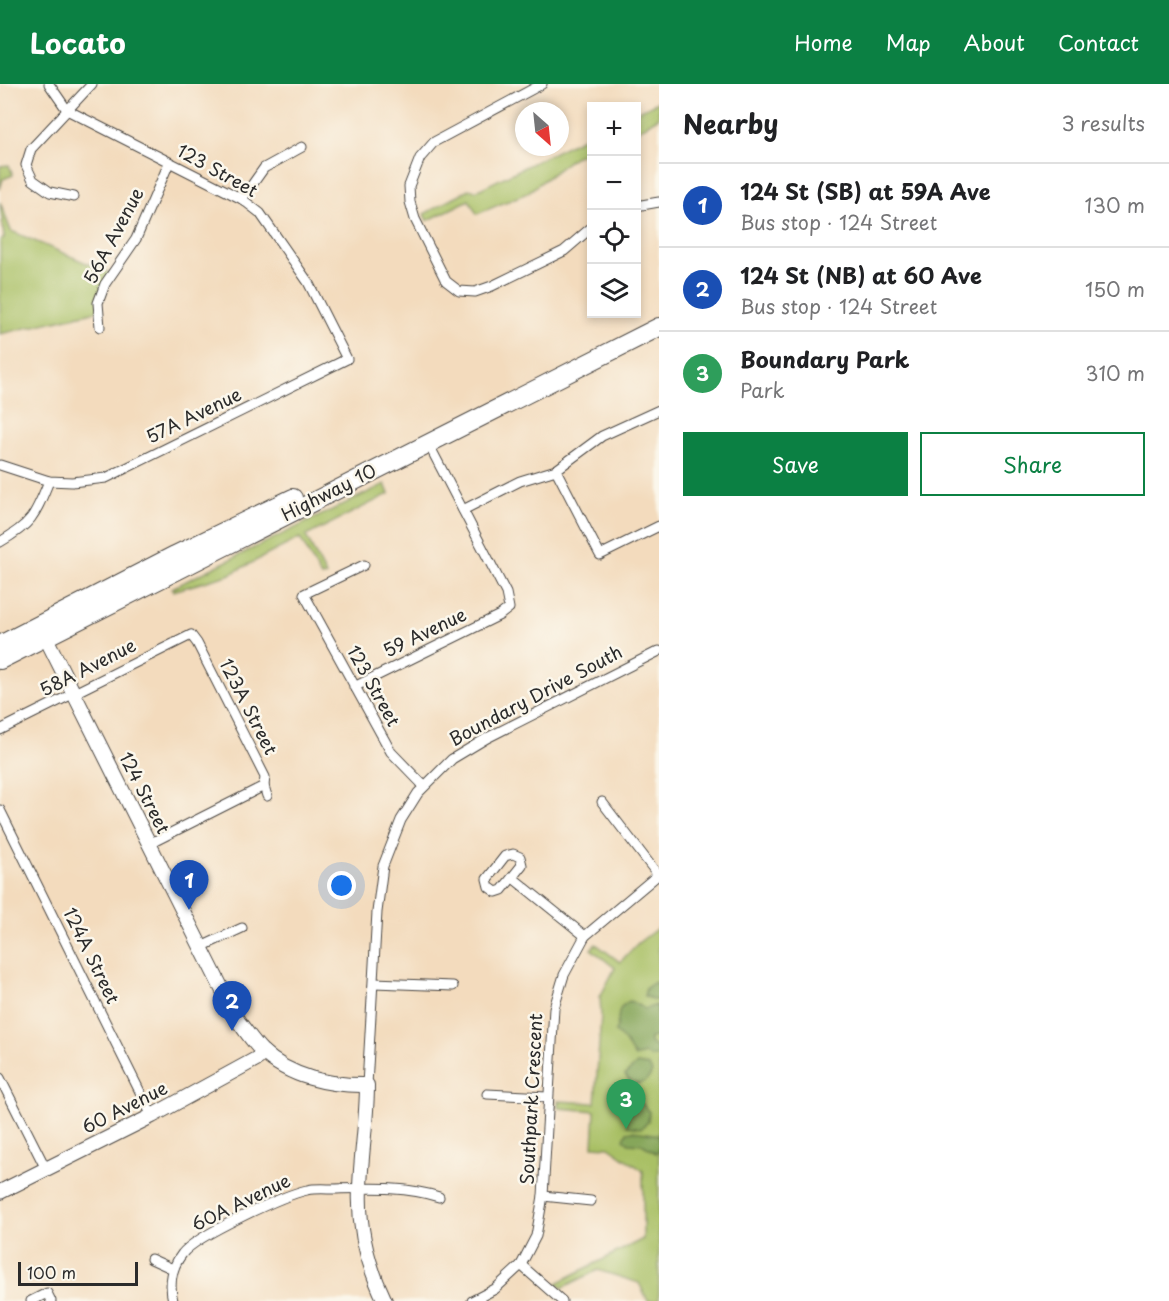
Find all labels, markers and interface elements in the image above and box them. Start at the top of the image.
text: Locato [30,21,126,64]
text: Home [794,26,853,58]
text: Map [886,26,931,58]
text: About [964,26,1025,58]
text: Contact [1058,26,1139,58]
north arrow [515,102,569,156]
map controls [587,102,641,318]
button: + [587,102,641,156]
text: Nearby [683,104,778,143]
text: 3 results [1062,108,1145,138]
street label: 123 Street [172,136,263,203]
button: − [587,156,641,210]
text: 124 St (SB) at 59A Ave [740,174,991,207]
street label: 56A Avenue [76,182,149,288]
text: 1 [698,190,707,220]
text: 130 m [1085,190,1145,220]
text: Bus stop · 124 Street [740,207,937,237]
button: locate [587,210,641,264]
text: 124 St (NB) at 60 Ave [740,258,982,291]
button: layers [587,264,641,318]
text: 2 [695,274,710,304]
text: 150 m [1085,274,1145,304]
text: Bus stop · 124 Street [740,291,937,321]
text: Boundary Park [740,342,910,375]
text: 3 [696,358,709,388]
text: 310 m [1085,358,1145,388]
text: Park [740,375,785,405]
street label: 57A Avenue [141,380,246,449]
button: Save [683,432,908,496]
button: Share [920,432,1145,496]
street label: Highway 10 [276,456,380,527]
street label: 59 Avenue [378,600,471,663]
street label: 58A Avenue [35,631,140,702]
street label: Boundary Drive South [444,638,627,752]
street label: 123 Street [341,640,408,731]
street label: 123A Street [214,654,285,759]
street label: 124 Street [113,747,178,838]
pin: 1 [170,860,208,910]
your location [327,871,356,900]
street label: 124A Street [57,903,127,1008]
pin: 2 [212,982,252,1031]
street label: Southpark Crescent [513,1013,548,1185]
street label: 60 Avenue [77,1074,172,1140]
pin: 3 [606,1080,646,1129]
street label: 60A Avenue [186,1166,294,1237]
scale bar [18,1259,138,1286]
text: 100 m [27,1260,76,1284]

